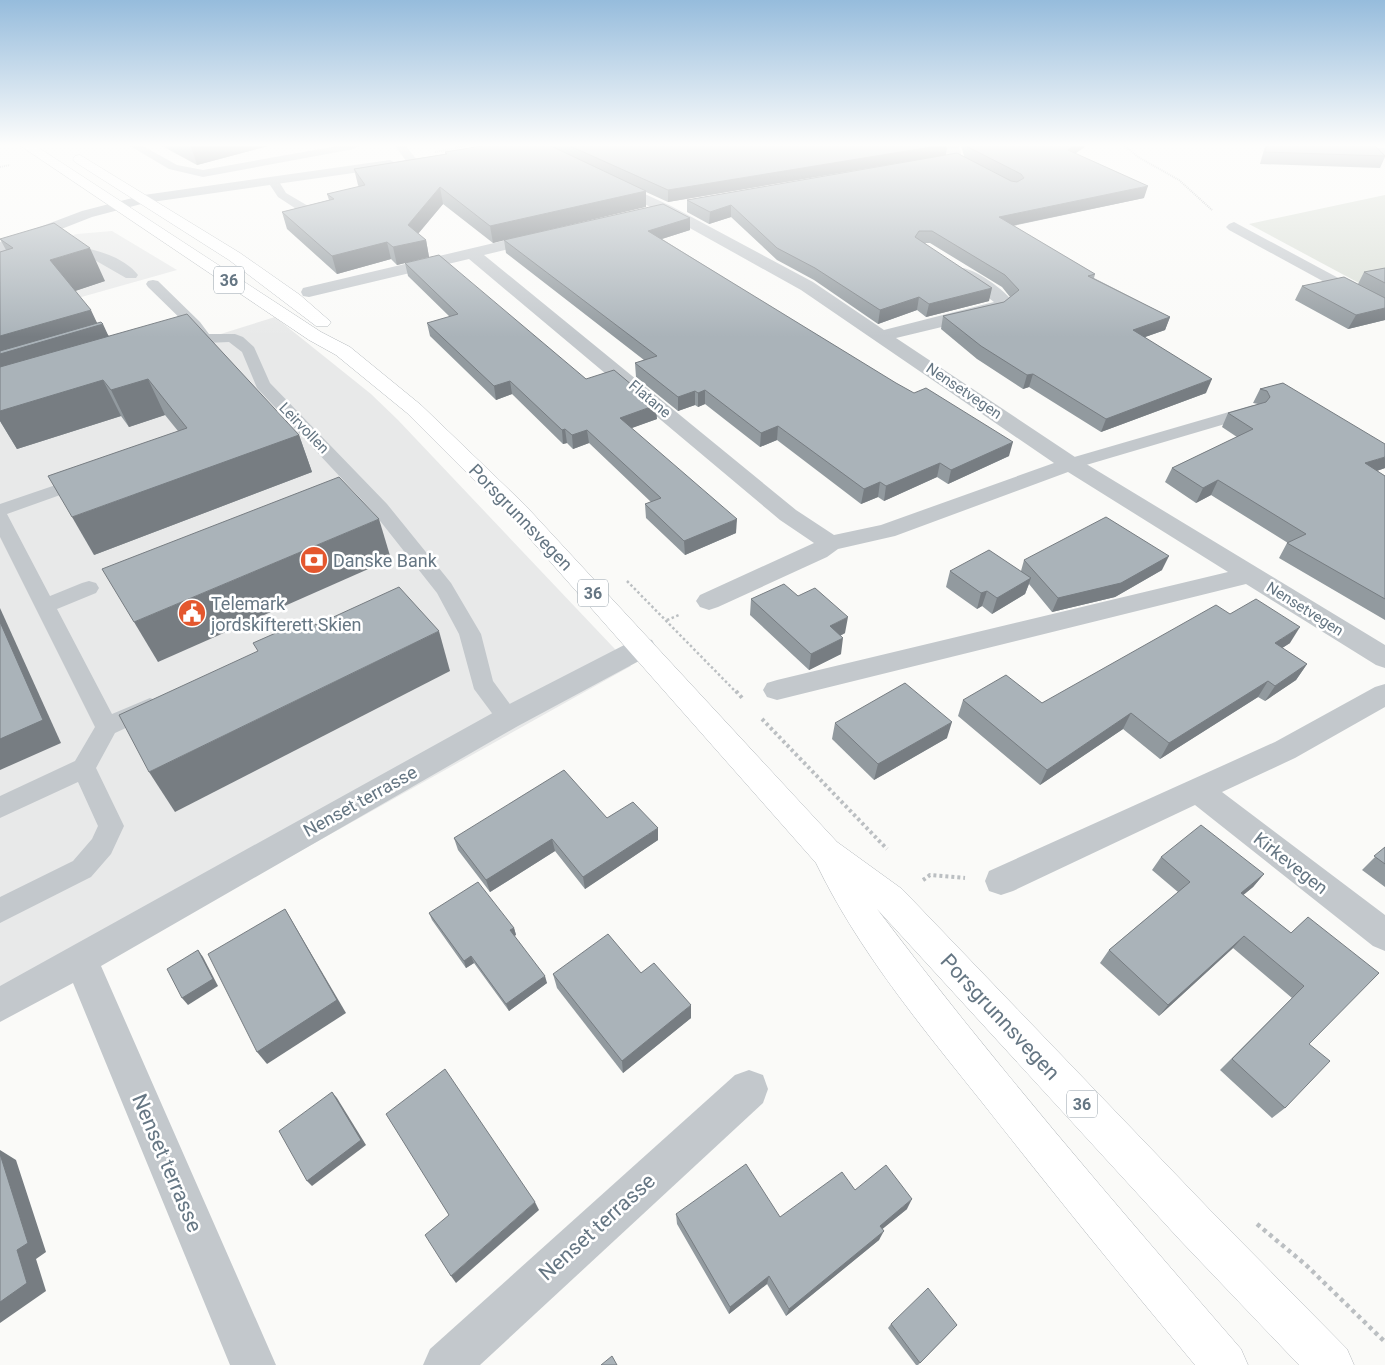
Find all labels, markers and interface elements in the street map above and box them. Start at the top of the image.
road number: 36 [214,266,244,294]
street label: Nensetvegen [923,359,1005,423]
street label: Flatane [625,376,675,422]
street label: Leirvollen [275,399,333,457]
street label: Porsgrunnsvegen [465,459,577,575]
bank icon: Danske Bank [299,545,329,575]
place label: Danske Bank [333,550,438,571]
street label: Nensetvegen [1263,578,1347,640]
road number: 36 [578,580,608,606]
place label: Telemark jordskifterett Skien [210,593,362,635]
public building icon: Telemark jordskifterett Skien [177,598,207,628]
street label: Nenset terrasse [299,761,421,841]
street label: Kirkevegen [1250,828,1332,898]
street label: Porsgrunnsvegen [936,949,1064,1085]
street label: Nenset terrasse [127,1090,207,1236]
road number: 36 [1067,1090,1097,1118]
street label: Nenset terrasse [534,1169,660,1285]

